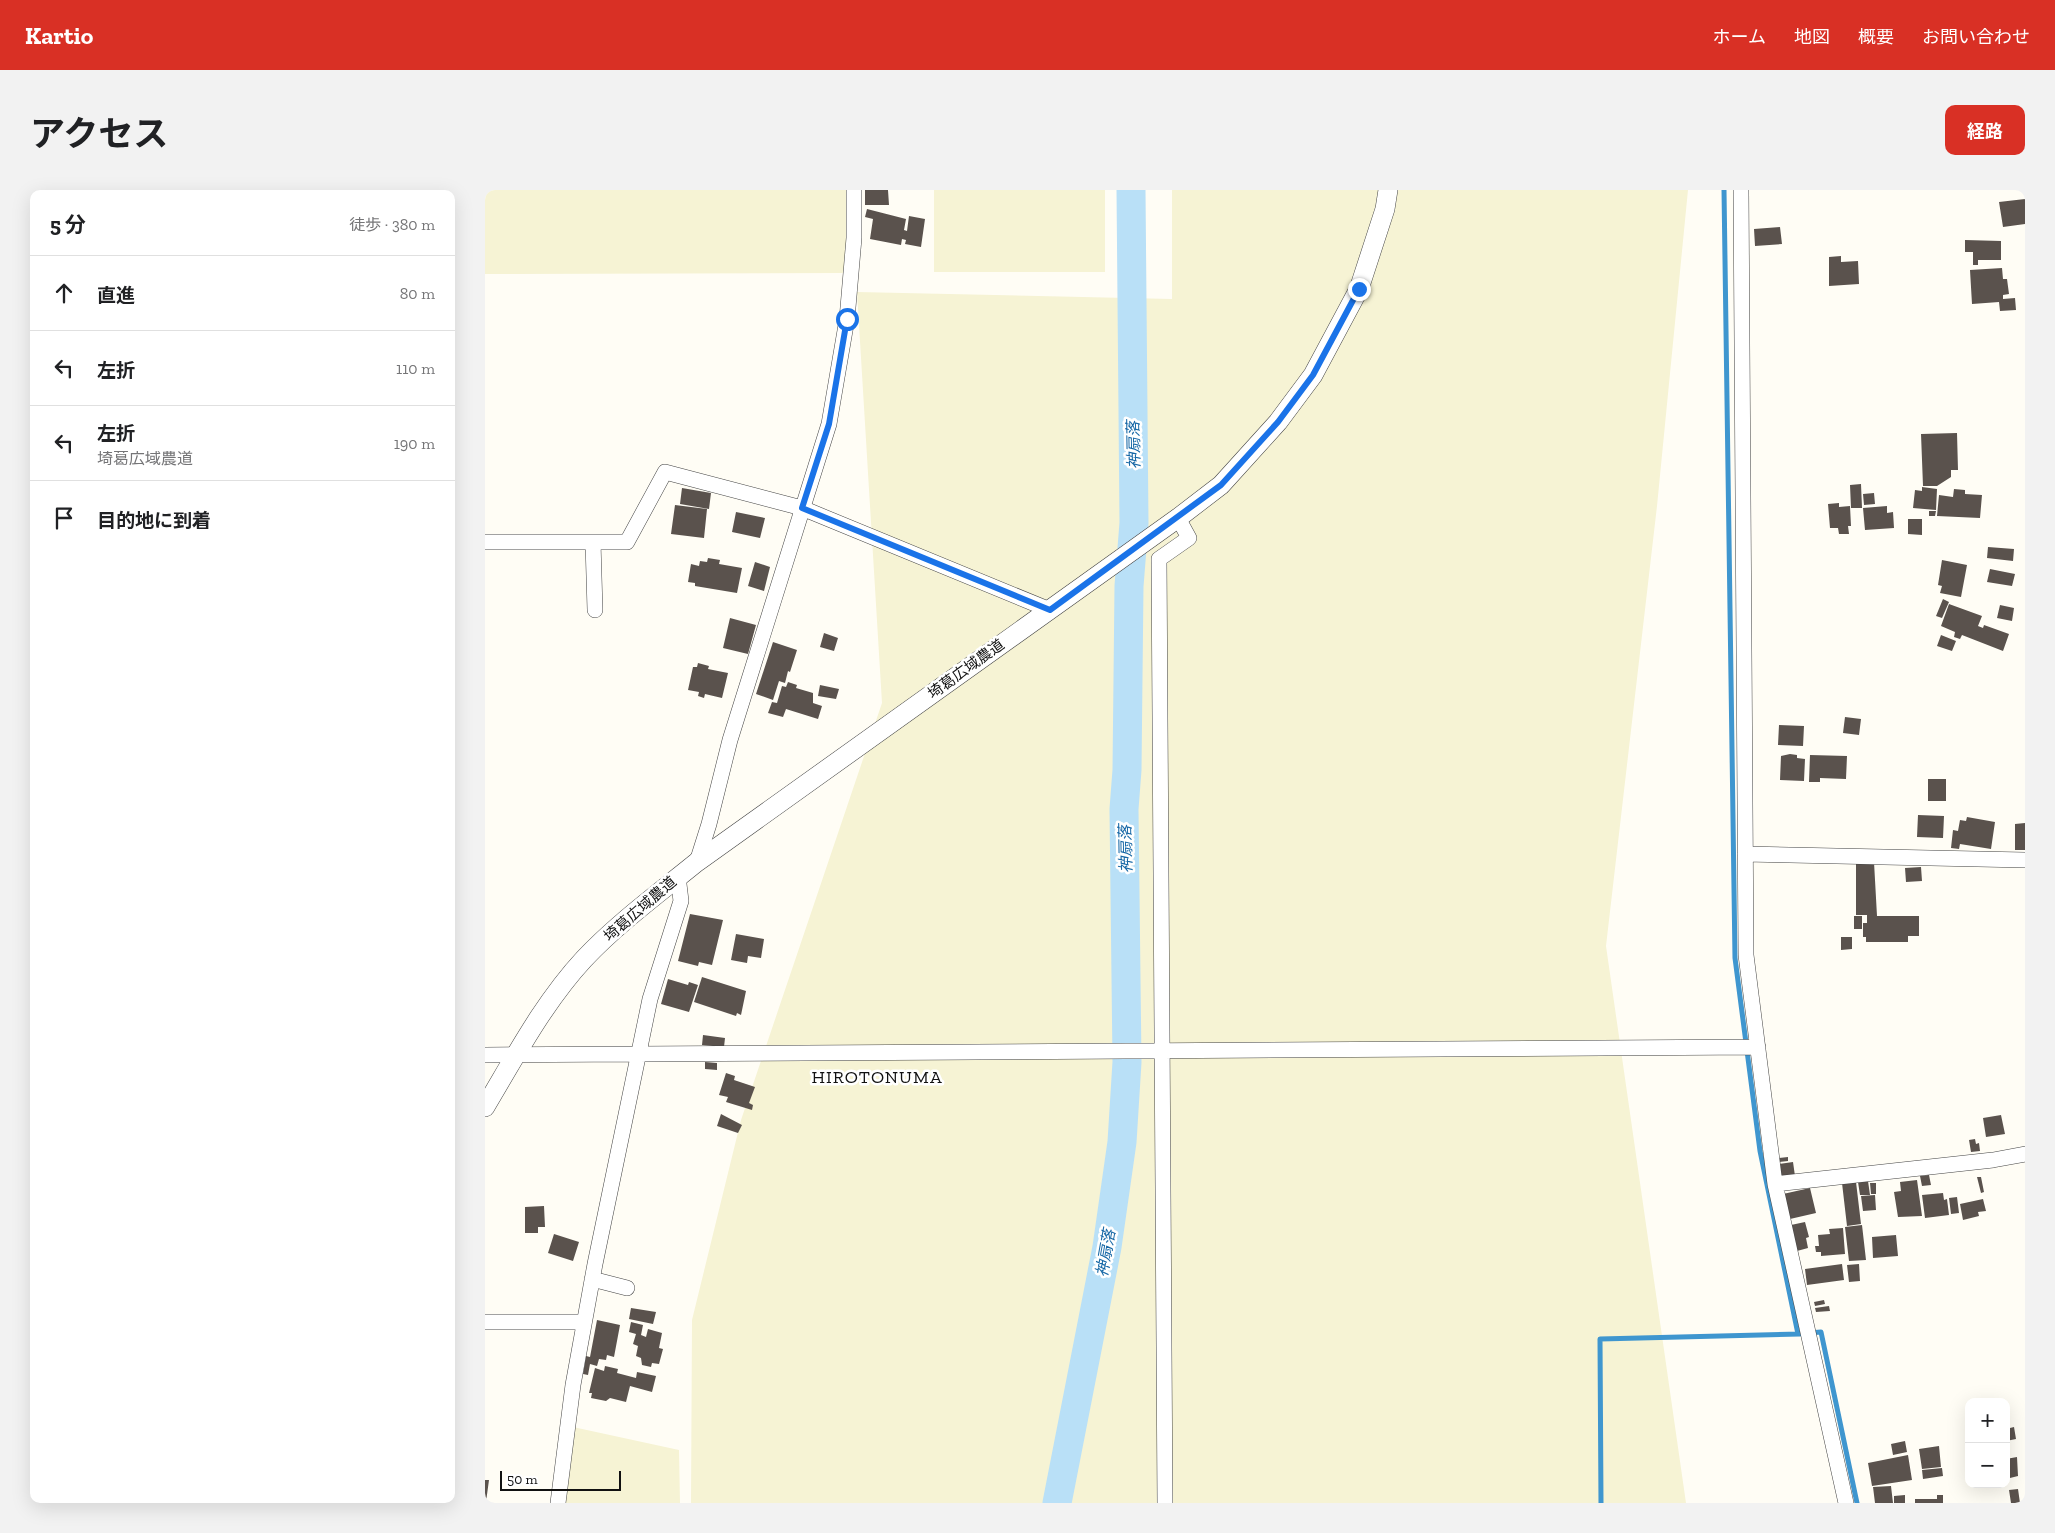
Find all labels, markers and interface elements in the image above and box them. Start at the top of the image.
text: Kartio [25,21,93,50]
text: ホーム [1713,26,1766,48]
text: 地図 [1794,26,1830,48]
text: 概要 [1858,26,1894,48]
text: お問い合わせ [1922,26,2030,48]
button: 経路 [1945,105,2025,155]
text: アクセス [30,113,168,155]
text: 5 分 [50,212,86,237]
text: 徒歩 · 380 m [349,215,435,234]
route end [1348,278,1371,301]
icon: ahead [50,279,78,307]
text: 直進 [97,284,135,307]
text: 80 m [400,284,435,303]
route start [836,308,859,331]
icon: left [50,354,78,382]
text: 左折 [97,359,135,382]
text: 110 m [396,359,435,378]
water label: 神扇落 [1124,418,1143,469]
text: 左折 [97,422,135,445]
icon: left [50,429,78,457]
text: 190 m [394,434,435,453]
text: 埼葛広域農道 [97,449,193,468]
icon: arrive [50,504,78,532]
text: 目的地に到着 [97,509,211,532]
street label: 埼葛広域農道 [924,635,1008,703]
water label: 神扇落 [1116,822,1135,873]
street label: 埼葛広域農道 [600,873,680,945]
district label: HIROTONUMA [811,1066,943,1088]
water label: 神扇落 [1092,1225,1120,1278]
map controls [1965,1398,2010,1488]
button: + [1965,1398,2010,1443]
button: − [1965,1443,2010,1488]
scale bar [500,1468,621,1491]
text: 50 m [507,1471,538,1488]

